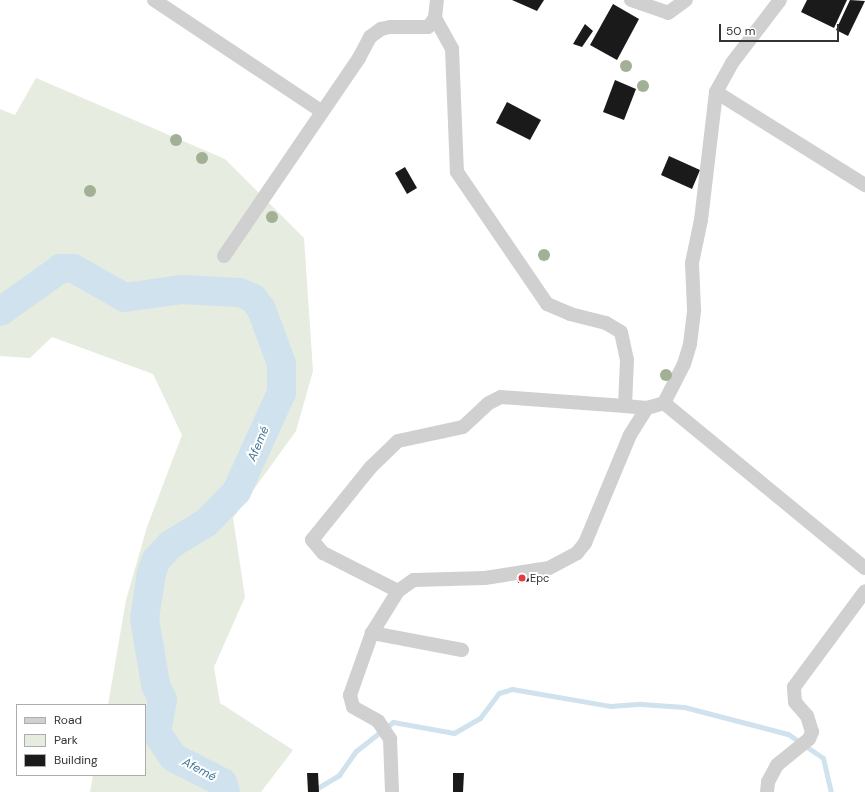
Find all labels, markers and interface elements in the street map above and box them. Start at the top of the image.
scale bar [721,16,841,42]
text: 50 m [726,23,755,39]
water label: Afemé [245,425,273,463]
place label: Epc [530,571,549,585]
marker: Epc [517,573,527,583]
legend [16,704,146,776]
text: Road [54,712,82,728]
text: Park [54,732,78,748]
text: Building [54,752,98,768]
water label: Afemé [180,755,218,785]

